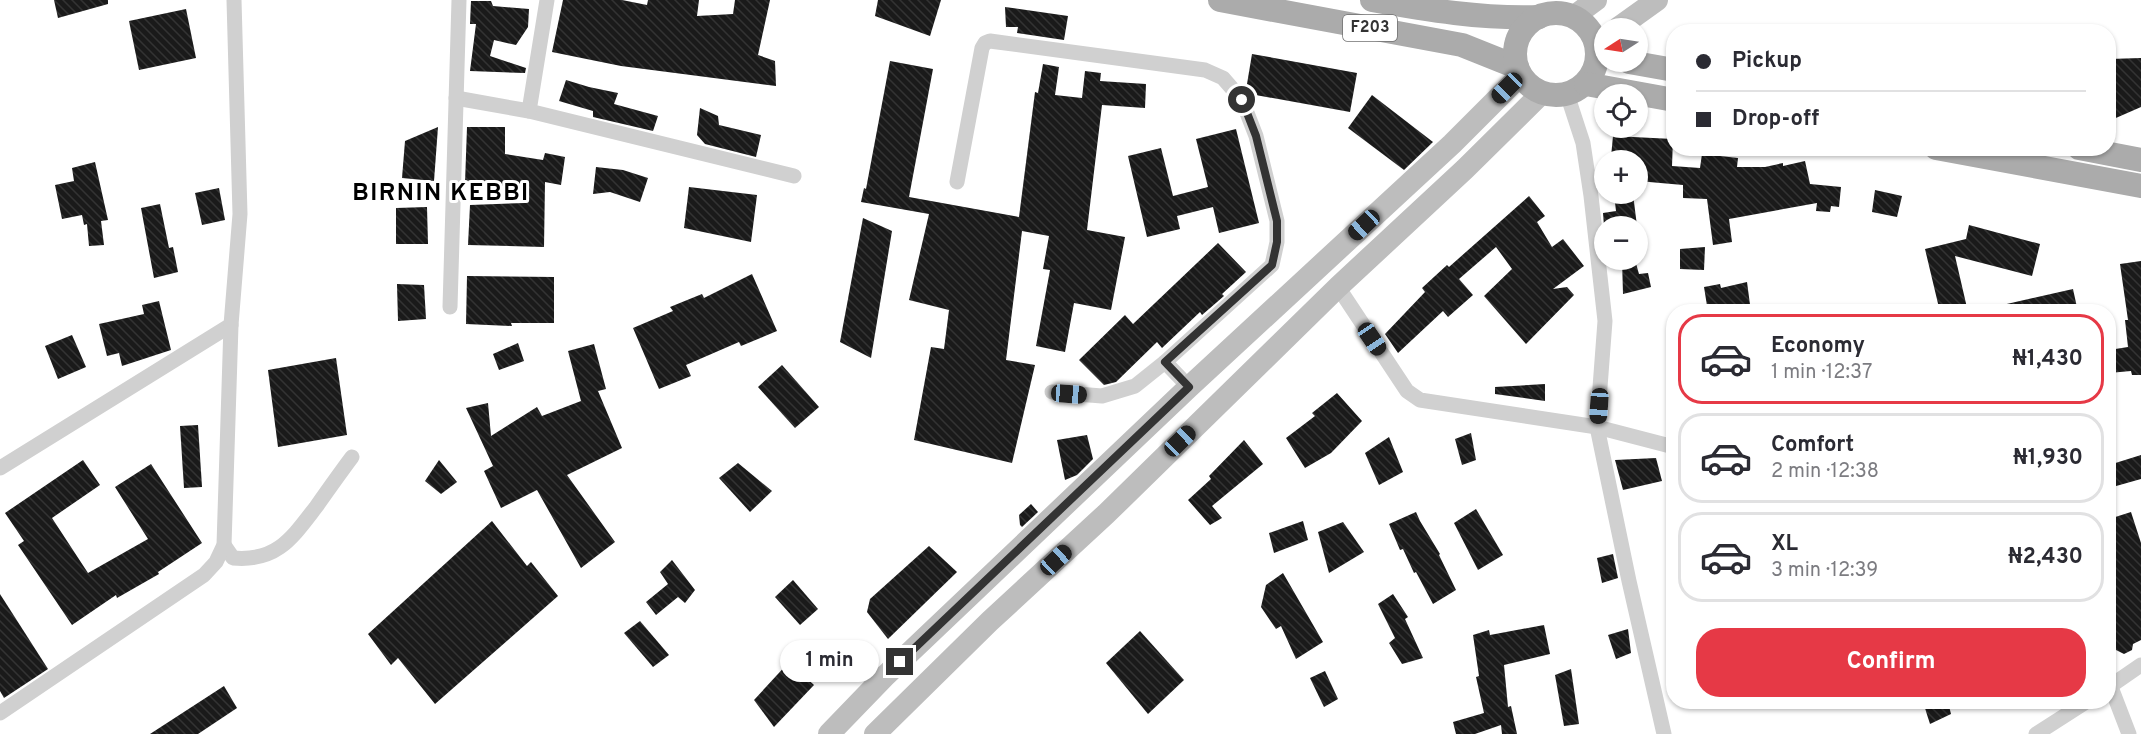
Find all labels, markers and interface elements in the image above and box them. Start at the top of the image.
road number: F203 [1343,15,1397,41]
north arrow [1594,18,1648,72]
map controls [1594,18,1648,270]
text: Pickup [1732,48,1802,75]
car [1488,69,1526,107]
button: locate [1594,84,1648,138]
route start [1228,86,1255,113]
text: Drop-off [1732,106,1819,133]
button: + [1594,150,1648,204]
district label: BIRNIN KEBBI [352,179,530,209]
car [1345,206,1383,244]
button: − [1594,216,1648,270]
car [1354,319,1390,359]
icon: car [1699,332,1753,386]
text: Economy [1771,333,1865,360]
text: ₦1,430 [2012,346,2083,373]
text: 1 min · 12:37 [1771,360,1872,386]
car [1050,384,1088,404]
car [1589,387,1609,425]
car [1161,422,1199,460]
icon: car [1699,431,1753,485]
text: Comfort [1771,432,1854,459]
text: ₦1,930 [2013,445,2083,472]
text: 2 min · 12:38 [1771,459,1879,485]
icon: car [1699,530,1753,584]
text: XL [1771,531,1798,558]
car [1037,541,1075,579]
text: ₦2,430 [2008,544,2083,571]
text: 3 min · 12:39 [1771,558,1878,584]
button: Confirm [1696,628,2086,697]
callout: 1 min [780,641,879,683]
text: 1 min [805,648,854,674]
route end [886,648,913,675]

